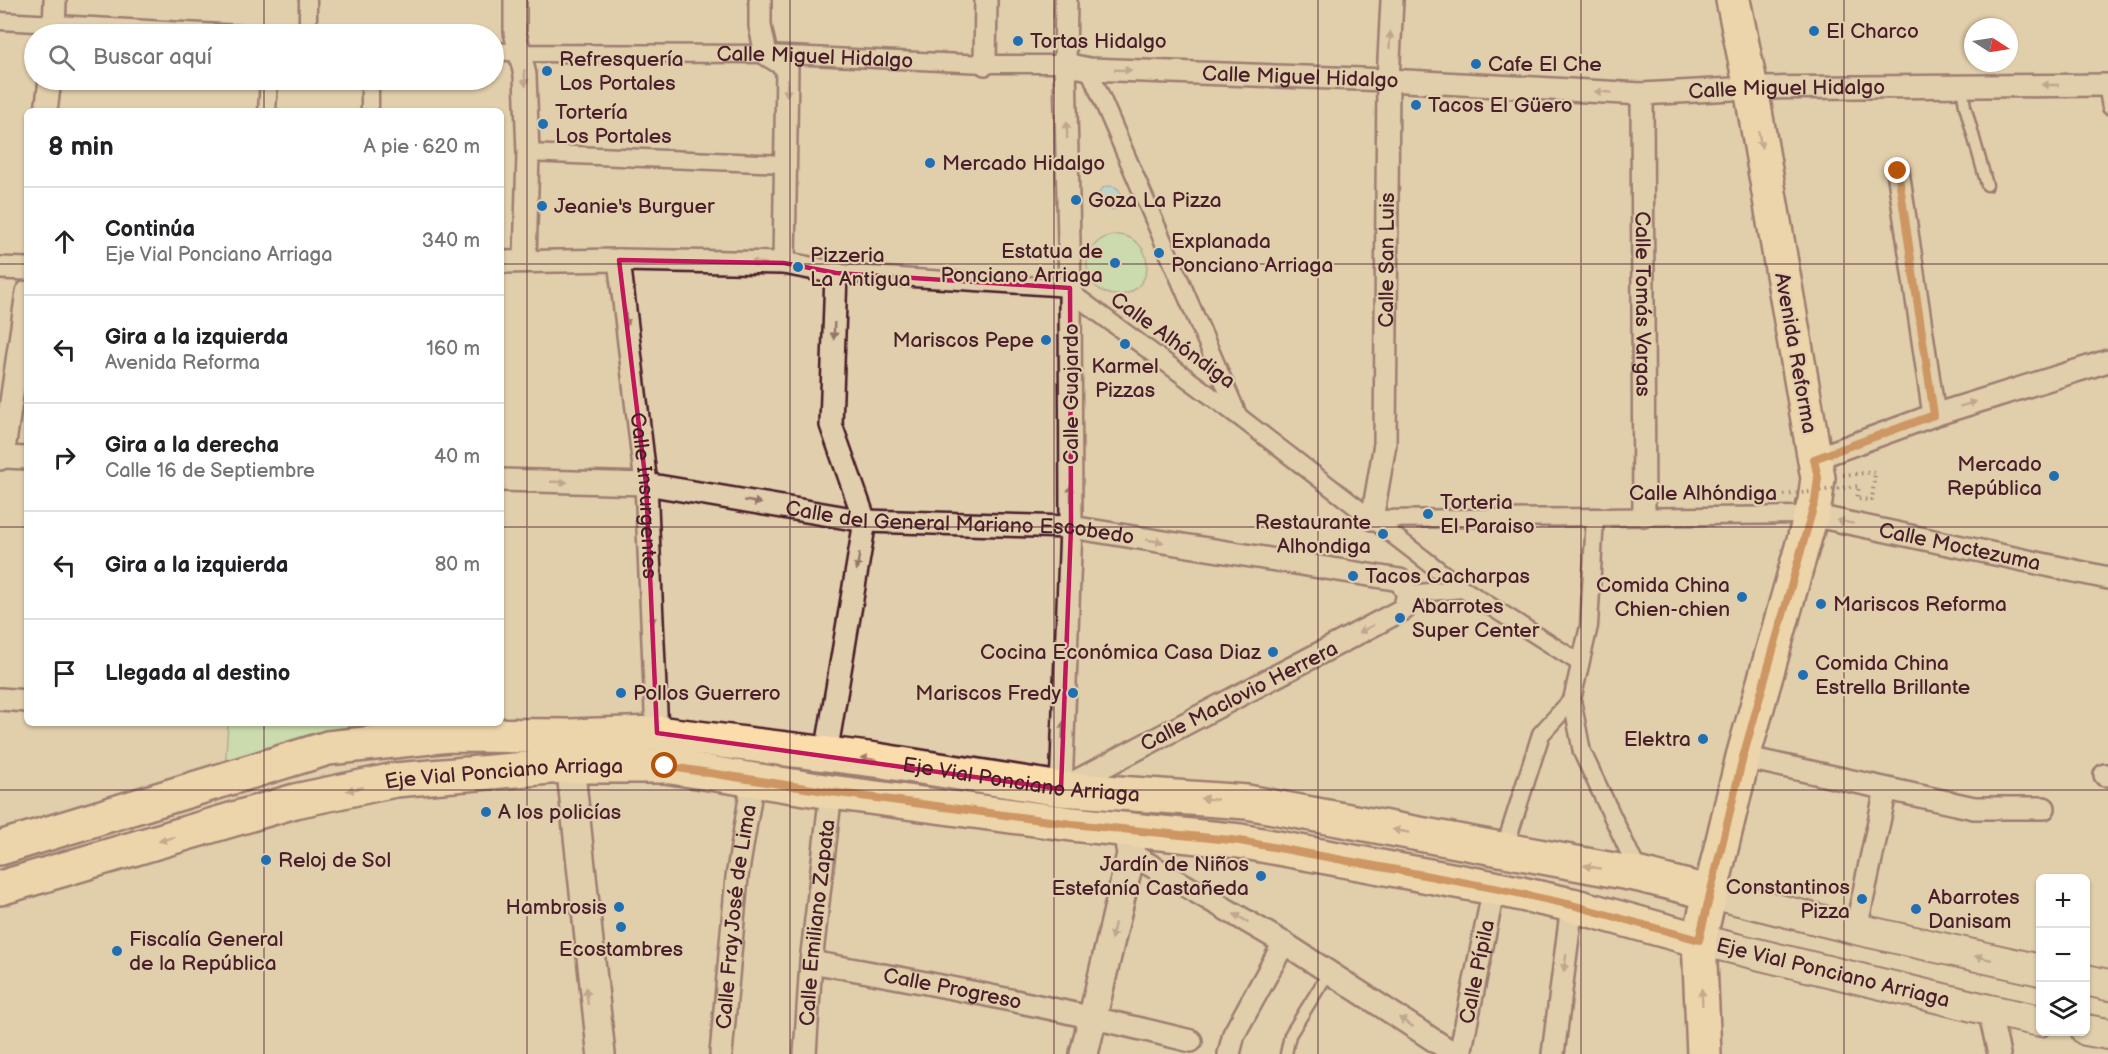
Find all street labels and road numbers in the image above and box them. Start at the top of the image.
street label: Calle Miguel Hidalgo [716,42,914,74]
street label: Calle Miguel Hidalgo [1202,61,1399,94]
street label: Calle Miguel Hidalgo [1688,75,1885,104]
street label: Calle San Luis [1374,193,1400,328]
street label: Calle Tomás Vargas [1630,211,1655,397]
street label: Avenida Reforma [1769,271,1822,435]
street label: Calle Alhóndiga [1105,287,1240,394]
street label: Calle Guajardo [1059,323,1084,465]
street label: Calle Insurgentes [624,411,662,579]
street label: Calle Alhóndiga [1629,481,1777,506]
street label: Calle del General Mariano Escobedo [784,496,1136,550]
street label: Calle Moctezuma [1876,518,2043,576]
street label: Calle Maclovio Herrera [1136,636,1342,757]
street label: Eje Vial Ponciano Arriaga [901,752,1141,807]
street label: Eje Vial Ponciano Arriaga [382,754,623,795]
street label: Calle Fray José de Lima [711,803,762,1030]
street label: Calle Emiliano Zapata [795,818,841,1027]
street label: Calle Pípila [1454,917,1500,1026]
street label: Eje Vial Ponciano Arriaga [1714,933,1952,1013]
street label: Calle Progreso [881,963,1024,1015]

